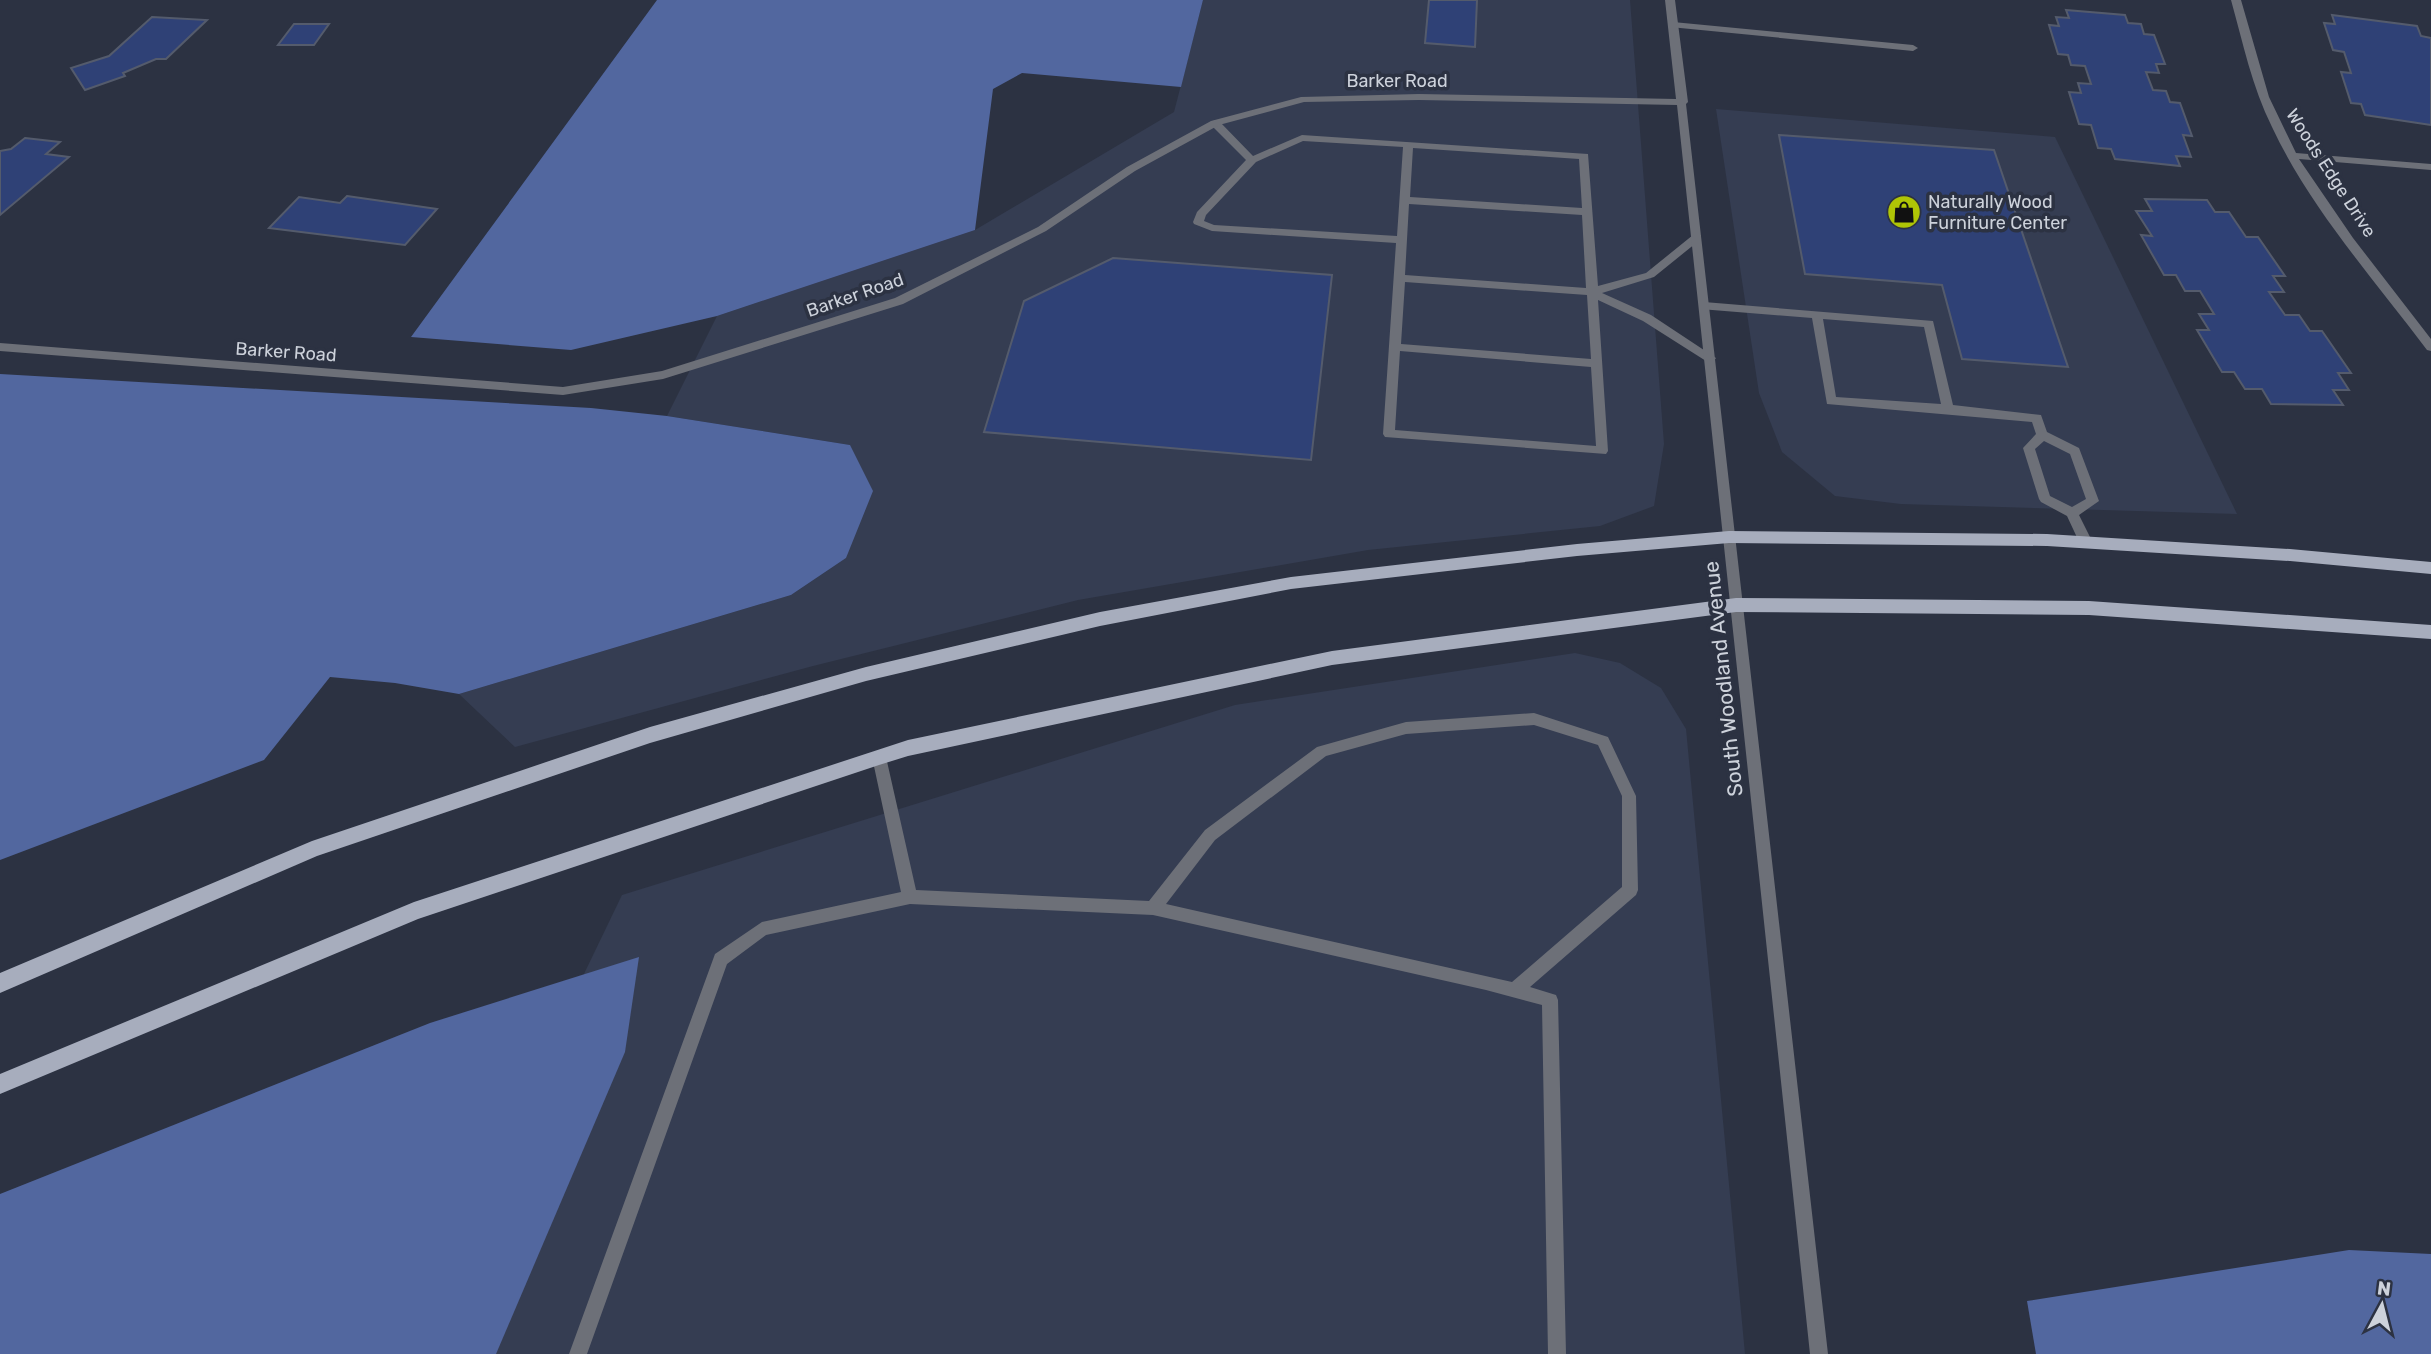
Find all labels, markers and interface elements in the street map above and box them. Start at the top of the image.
street label: Barker Road [1346,70,1448,92]
street label: Woods Edge Drive [2281,104,2381,242]
place label: Naturally Wood Furniture Center [1928,191,2067,234]
shop icon: Naturally Wood Furniture Center [1885,193,1923,231]
street label: Barker Road [804,268,906,322]
street label: Barker Road [235,337,337,367]
street label: South Woodland Avenue [1698,560,1748,798]
north arrow [2347,1270,2417,1340]
text: N [2376,1276,2392,1301]

